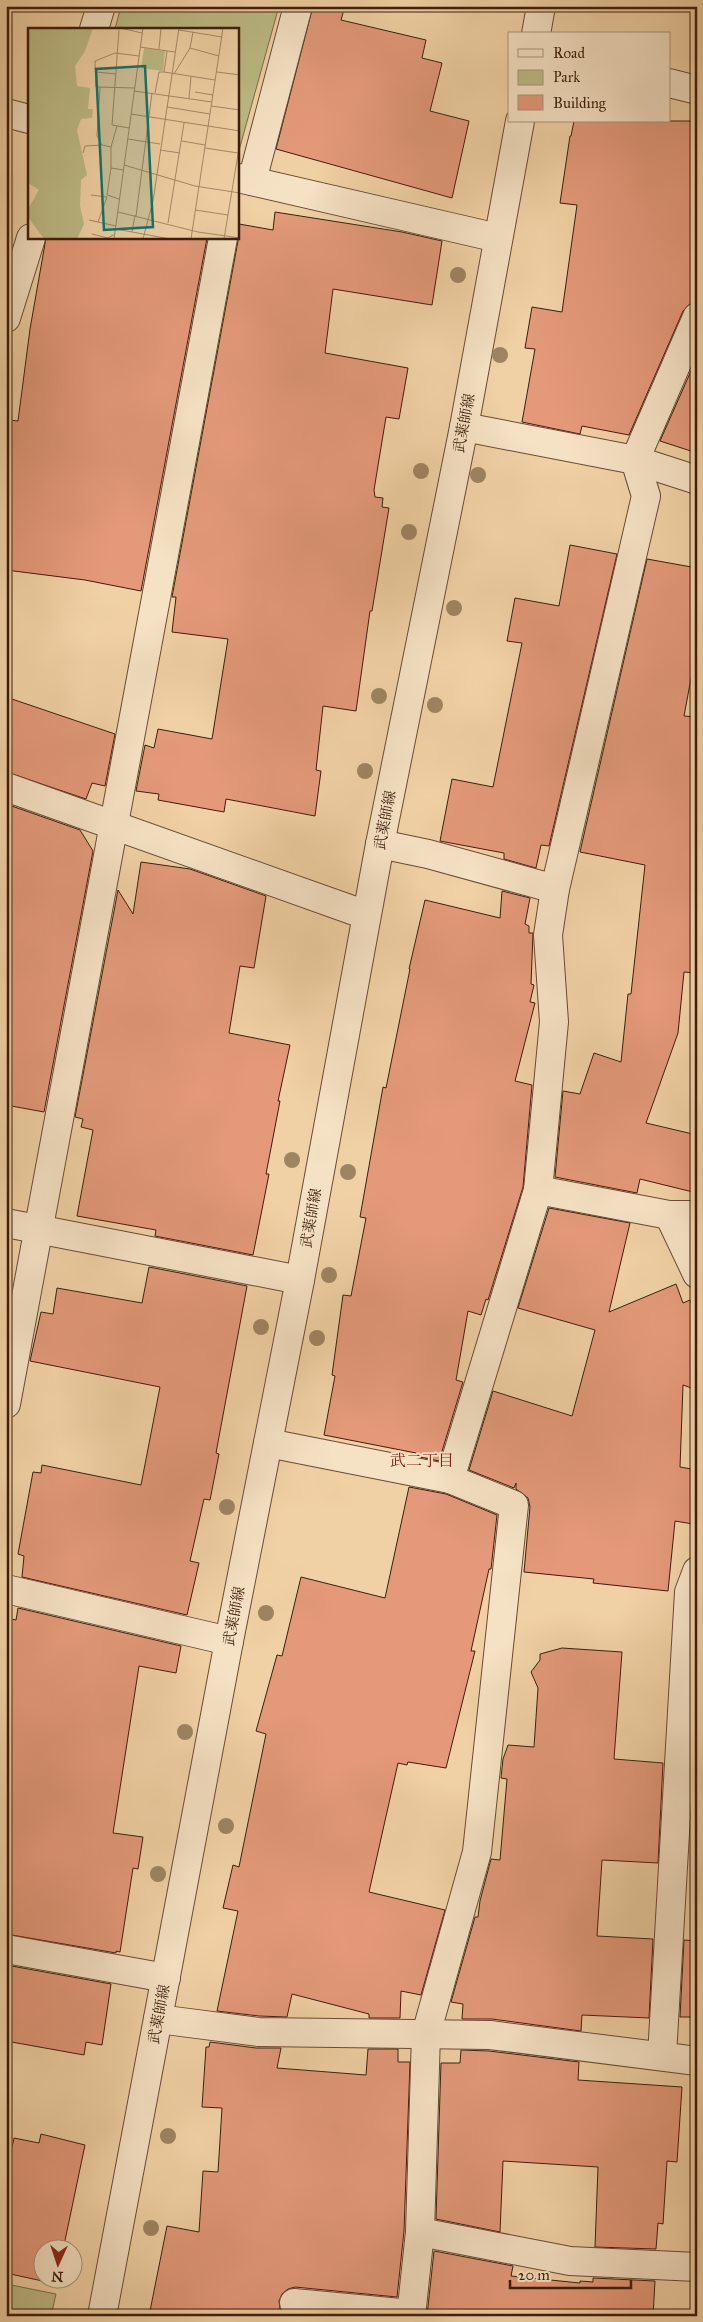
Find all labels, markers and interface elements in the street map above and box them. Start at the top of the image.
inset map [28,28,239,239]
legend [508,32,670,122]
text: Road [553,44,585,62]
text: Park [553,68,580,86]
text: Building [553,94,607,112]
street label: 武薬師線 [449,392,479,454]
street label: 武薬師線 [370,789,400,851]
street label: 武薬師線 [297,1187,325,1249]
district label: 武二丁目 [390,1451,454,1470]
street label: 武薬師線 [219,1585,249,1647]
street label: 武薬師線 [144,1983,174,2045]
north arrow [32,2240,82,2290]
scale bar [510,2257,632,2289]
text: 20 m [518,2266,550,2284]
text: N [51,2268,64,2285]

